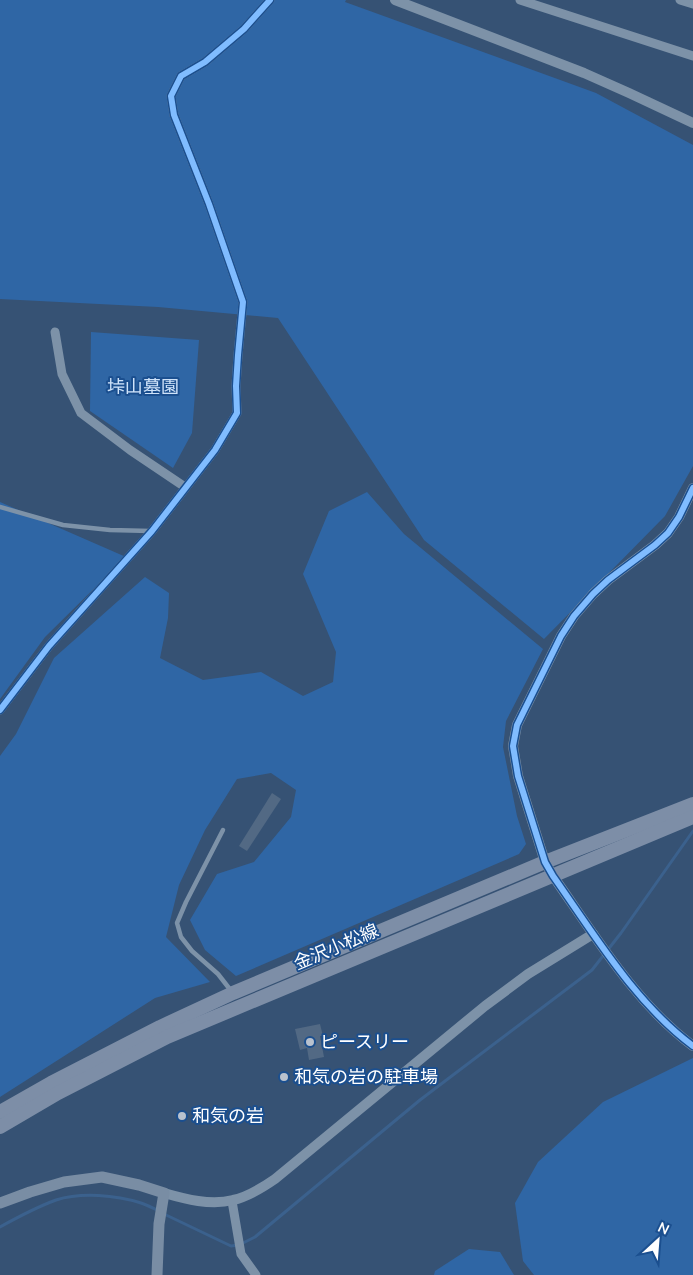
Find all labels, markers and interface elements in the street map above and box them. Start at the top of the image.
park label: 垰山墓園 [107,375,179,399]
street label: 金沢小松線 [290,918,382,976]
place label: ピースリー [320,1030,409,1054]
marker: ピースリー [304,1036,316,1048]
place label: 和気の岩の駐車場 [294,1065,438,1089]
marker: 和気の岩の駐車場 [278,1071,290,1083]
place label: 和気の岩 [192,1104,264,1128]
marker: 和気の岩 [176,1110,188,1122]
north arrow [633,1215,683,1265]
text: N [655,1218,672,1240]

